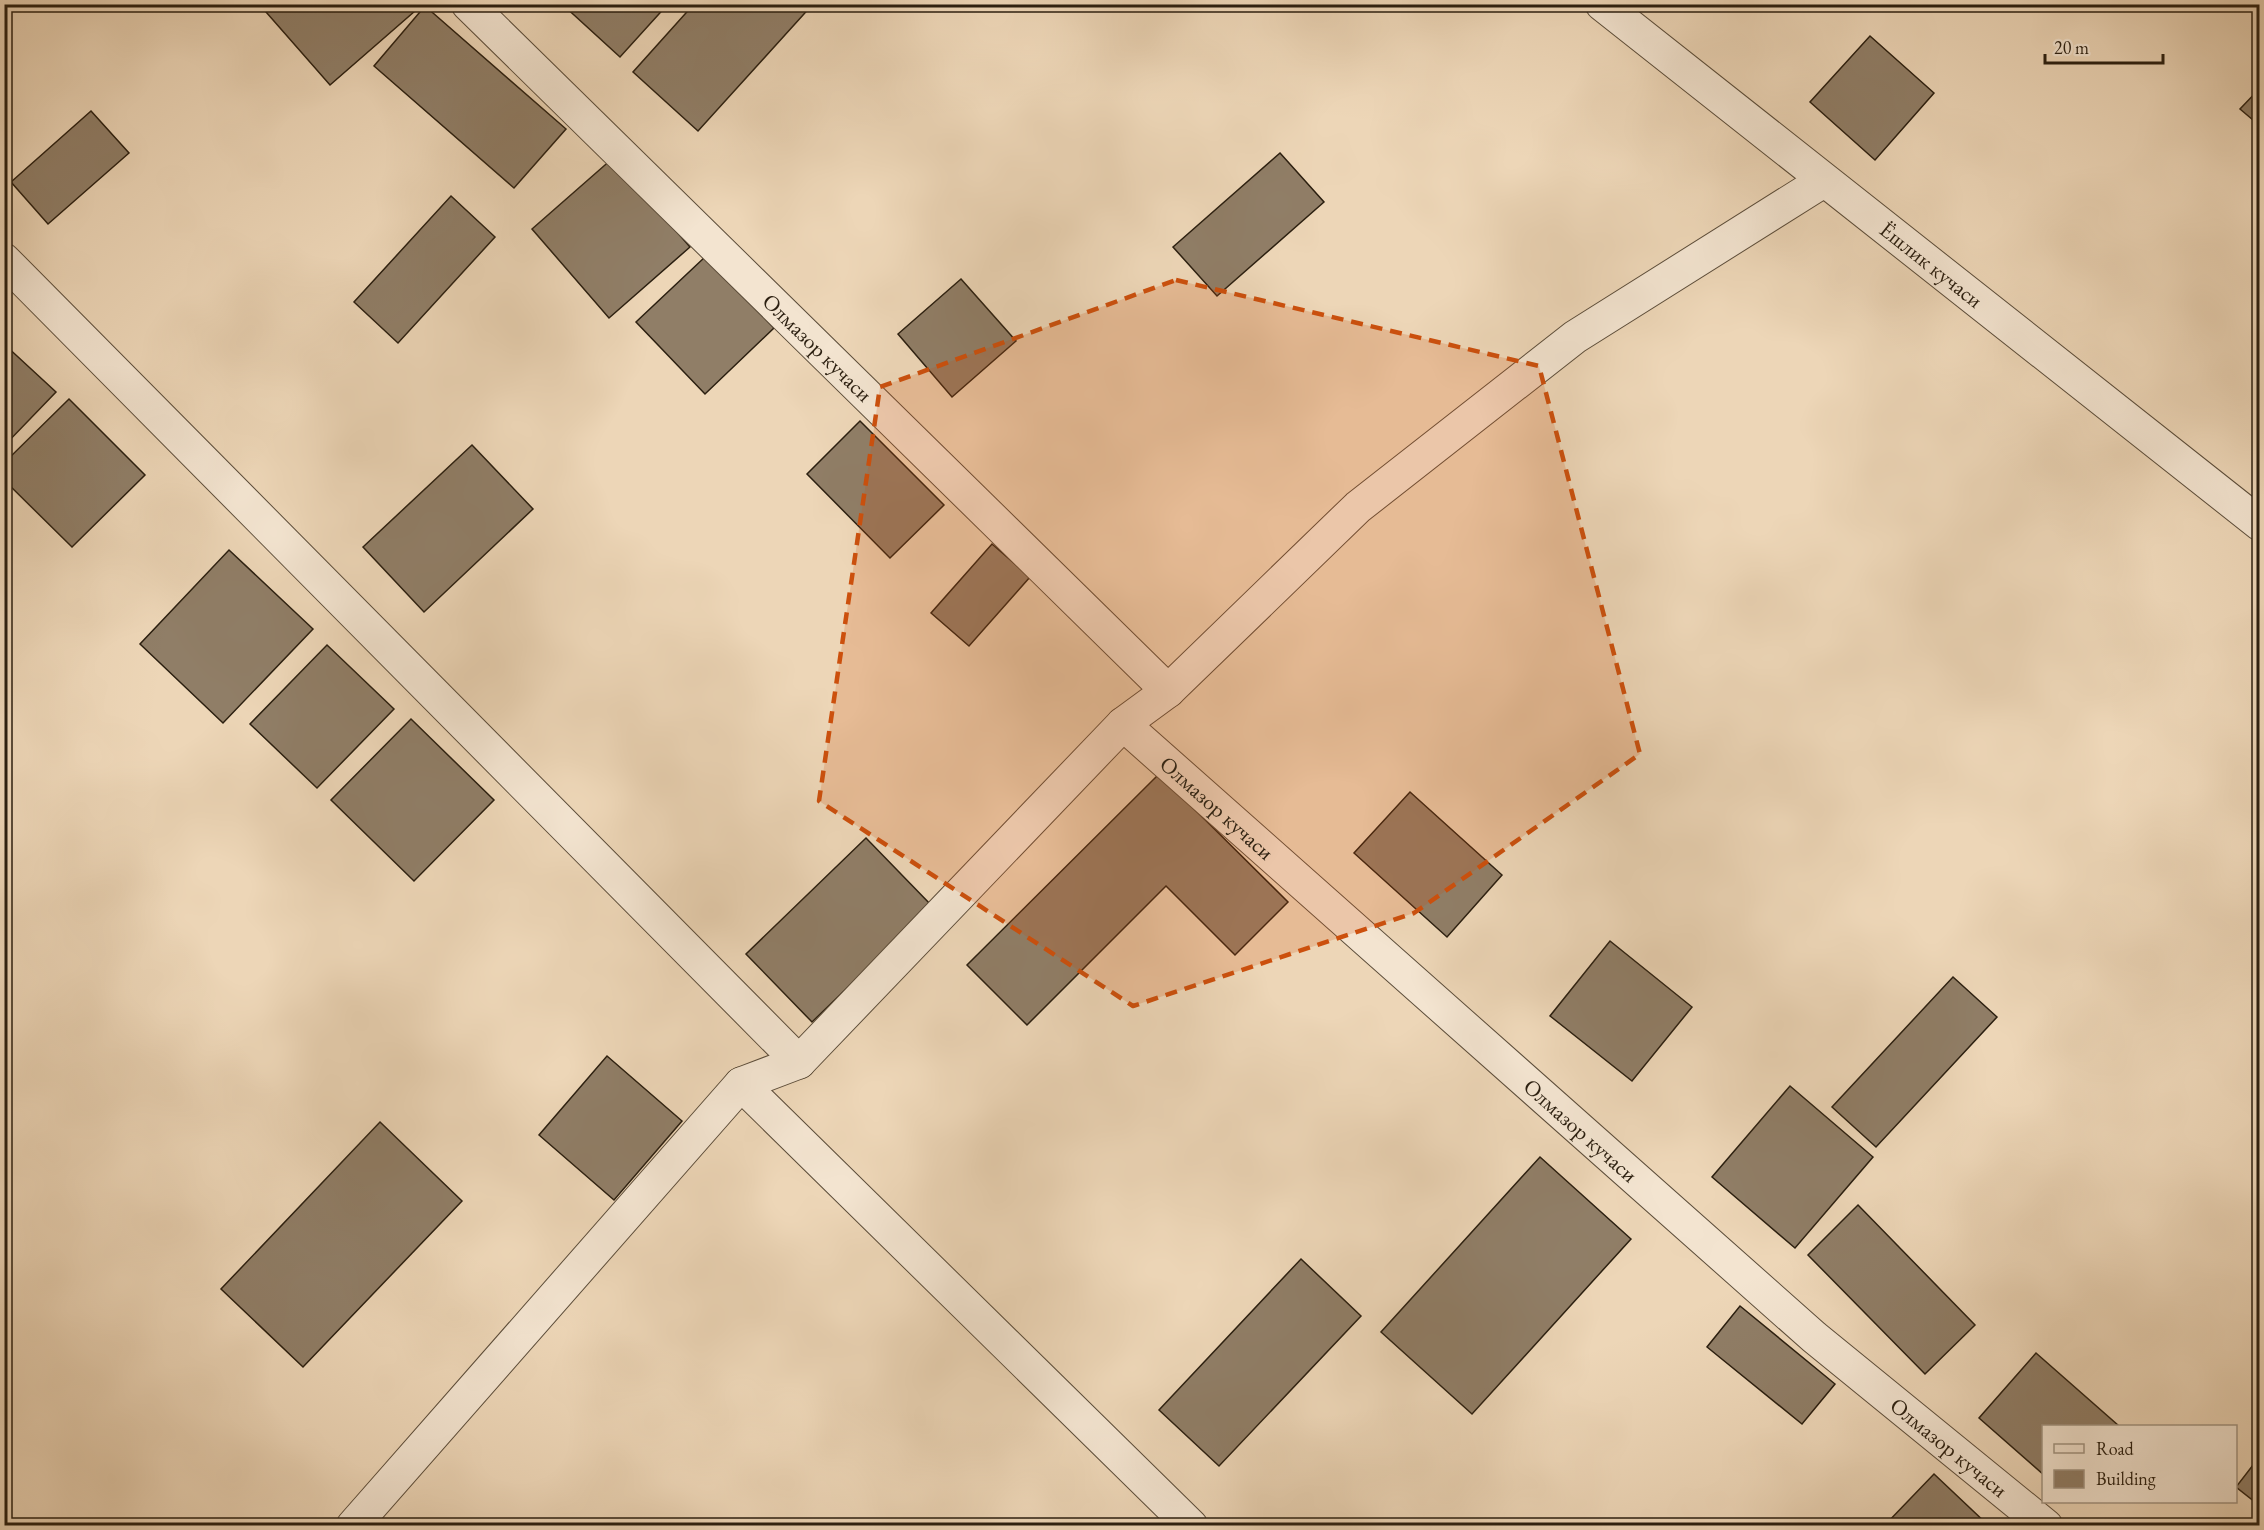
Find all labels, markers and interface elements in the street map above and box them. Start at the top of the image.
scale bar [2045,27,2164,65]
text: 20 m [2054,36,2089,59]
street label: Ёшлик кучаси [1874,215,1989,314]
street label: Олмазор кучаси [756,287,879,408]
street label: Олмазор кучаси [1154,749,1281,866]
street label: Олмазор кучаси [1518,1072,1644,1189]
street label: Олмазор кучаси [1884,1391,2014,1504]
legend [2042,1425,2237,1503]
text: Road [2096,1437,2135,1460]
text: Building [2096,1467,2156,1490]

